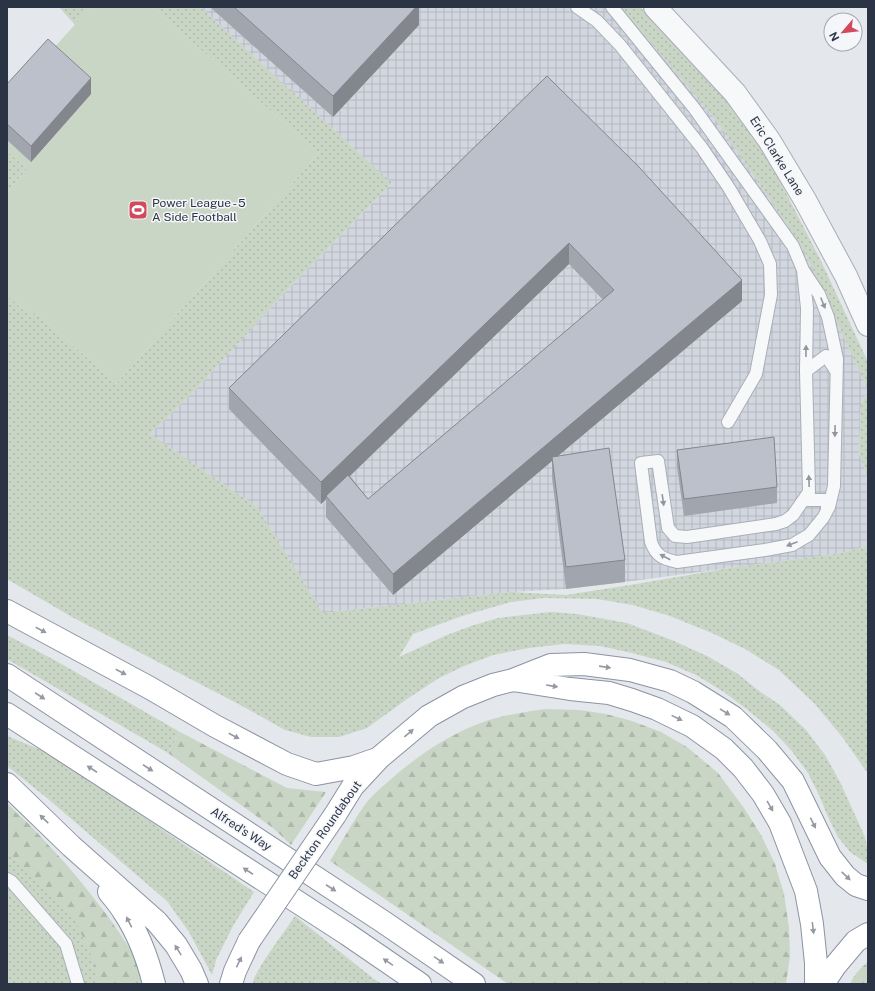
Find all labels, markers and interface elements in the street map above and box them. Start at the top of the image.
north arrow [823,12,863,52]
text: N [827,30,841,43]
street label: Eric Clarke Lane [747,114,807,198]
place label: Power League - 5 A Side Football [152,196,246,224]
sports icon: Power League - 5 A Side Football [127,199,149,221]
one-way arrow [820,298,826,310]
one-way arrow [803,344,809,357]
one-way arrow [832,425,838,438]
one-way arrow [806,474,812,487]
one-way arrow [660,494,666,506]
one-way arrow [786,540,798,547]
one-way arrow [659,554,671,560]
one-way arrow [36,626,47,633]
one-way arrow [599,663,611,670]
one-way arrow [115,669,126,676]
one-way arrow [546,683,558,689]
one-way arrow [34,692,45,700]
one-way arrow [719,708,731,715]
one-way arrow [671,715,682,721]
one-way arrow [404,728,415,737]
one-way arrow [228,732,240,739]
one-way arrow [143,764,153,772]
one-way arrow [86,766,98,773]
street label: Beckton Roundabout [286,778,364,882]
one-way arrow [767,800,774,812]
street label: Alfred's Way [208,804,274,854]
one-way arrow [39,814,48,824]
one-way arrow [810,817,816,829]
one-way arrow [242,867,254,874]
one-way arrow [841,872,851,881]
one-way arrow [326,884,336,892]
one-way arrow [126,916,133,928]
one-way arrow [809,922,816,934]
one-way arrow [175,944,182,956]
one-way arrow [434,956,444,964]
one-way arrow [236,957,242,968]
one-way arrow [383,958,393,966]

